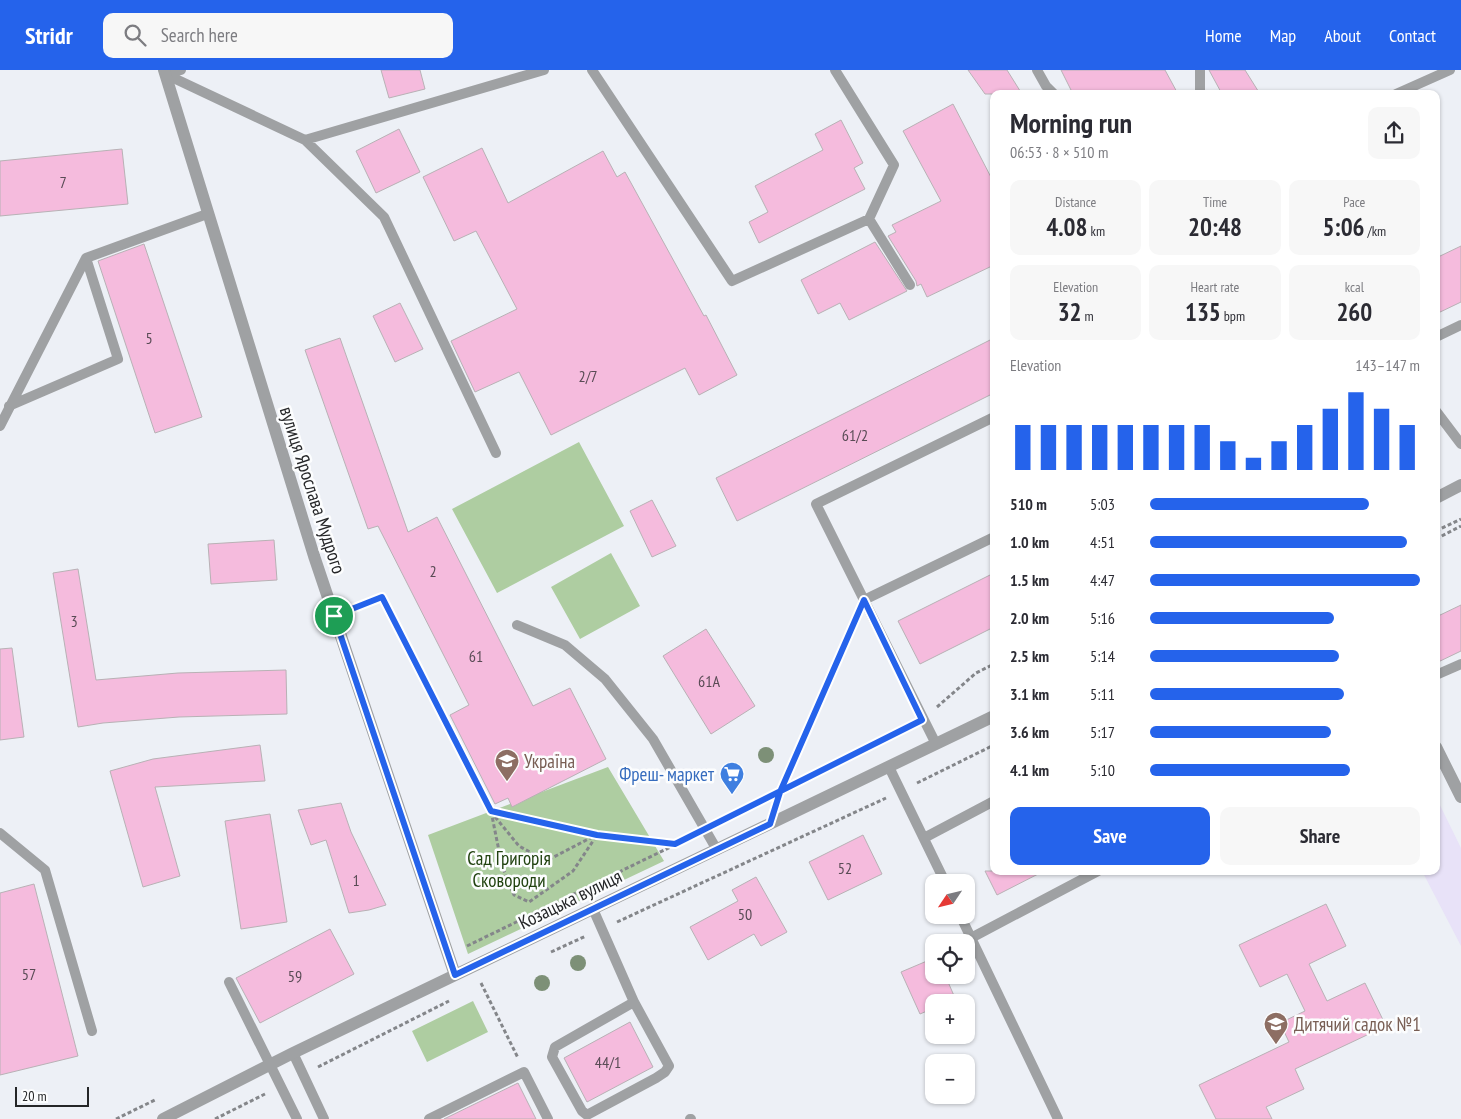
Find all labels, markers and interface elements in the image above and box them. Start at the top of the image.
search box [103,13,453,58]
text: Stridr [25,20,73,51]
icon: search [121,21,149,49]
text: Search here [161,23,238,47]
text: Home [1205,24,1242,47]
text: Map [1270,24,1296,47]
text: About [1324,24,1361,47]
text: Contact [1389,24,1436,47]
text: Morning run [1010,104,1132,141]
button: share [1368,107,1420,159]
text: 06:53 · 8 × 510 m [1010,142,1108,162]
house number: 7 [59,172,67,192]
text: Distance [1055,193,1096,211]
text: Time [1203,193,1227,211]
text: Pace [1343,193,1365,211]
text: 4.08 [1046,211,1087,243]
text: 20:48 [1188,211,1242,243]
text: 5:06 [1322,211,1365,243]
text: km [1087,222,1105,240]
text: /km [1365,222,1386,240]
text: Elevation [1053,278,1098,296]
text: Heart rate [1191,278,1239,296]
text: kcal [1345,278,1364,296]
text: 32 [1058,296,1082,328]
text: 135 [1185,296,1221,328]
text: 260 [1336,296,1372,328]
text: m [1082,307,1094,325]
text: bpm [1221,307,1245,325]
house number: 5 [145,328,153,348]
text: Elevation [1010,355,1061,375]
text: 143–147 m [1355,355,1420,375]
house number: 2/7 [578,366,598,386]
street label: вулиця Ярослава Мудрого [275,403,351,577]
house number: 61/2 [842,425,868,445]
text: 510 m [1010,494,1047,514]
text: 5:03 [1090,494,1115,514]
text: 1.0 km [1010,532,1049,552]
text: 4:51 [1090,532,1115,552]
house number: 2 [429,561,437,581]
text: 1.5 km [1010,570,1049,590]
text: 4:47 [1090,570,1115,590]
pin [313,595,355,637]
icon: arrive [320,602,348,630]
text: 2.0 km [1010,608,1049,628]
text: 5:16 [1090,608,1115,628]
house number: 3 [70,611,78,631]
house number: 61 [469,646,483,666]
text: 2.5 km [1010,646,1049,666]
text: 5:14 [1090,646,1115,666]
house number: 61А [698,671,720,691]
text: 3.1 km [1010,684,1049,704]
text: 5:11 [1090,684,1115,704]
text: 3.6 km [1010,722,1049,742]
text: 5:17 [1090,722,1115,742]
school or university icon: Україна [494,748,520,782]
place label: Україна [524,749,575,773]
text: 4.1 km [1010,760,1049,780]
text: 5:10 [1090,760,1115,780]
supermarket icon: Фреш- маркет [719,761,745,795]
place label: Фреш- маркет [619,762,715,786]
button: Save [1010,807,1210,865]
button: Share [1220,807,1420,865]
park label: Сад Григорія Сковороди [467,846,551,892]
house number: 52 [838,858,852,878]
street label: Козацька вулиця [514,864,626,934]
house number: 1 [352,870,360,890]
north arrow [925,874,975,924]
map controls [925,874,975,1104]
house number: 50 [738,904,752,924]
button: locate [925,934,975,984]
house number: 57 [22,964,36,984]
house number: 59 [288,966,302,986]
button: + [925,994,975,1044]
school or university icon: Дитячий садок №1 [1263,1011,1289,1045]
place label: Дитячий садок №1 [1294,1012,1421,1036]
house number: 44/1 [595,1052,621,1072]
button: − [925,1054,975,1104]
scale bar [15,1084,89,1107]
text: 20 m [22,1087,47,1105]

